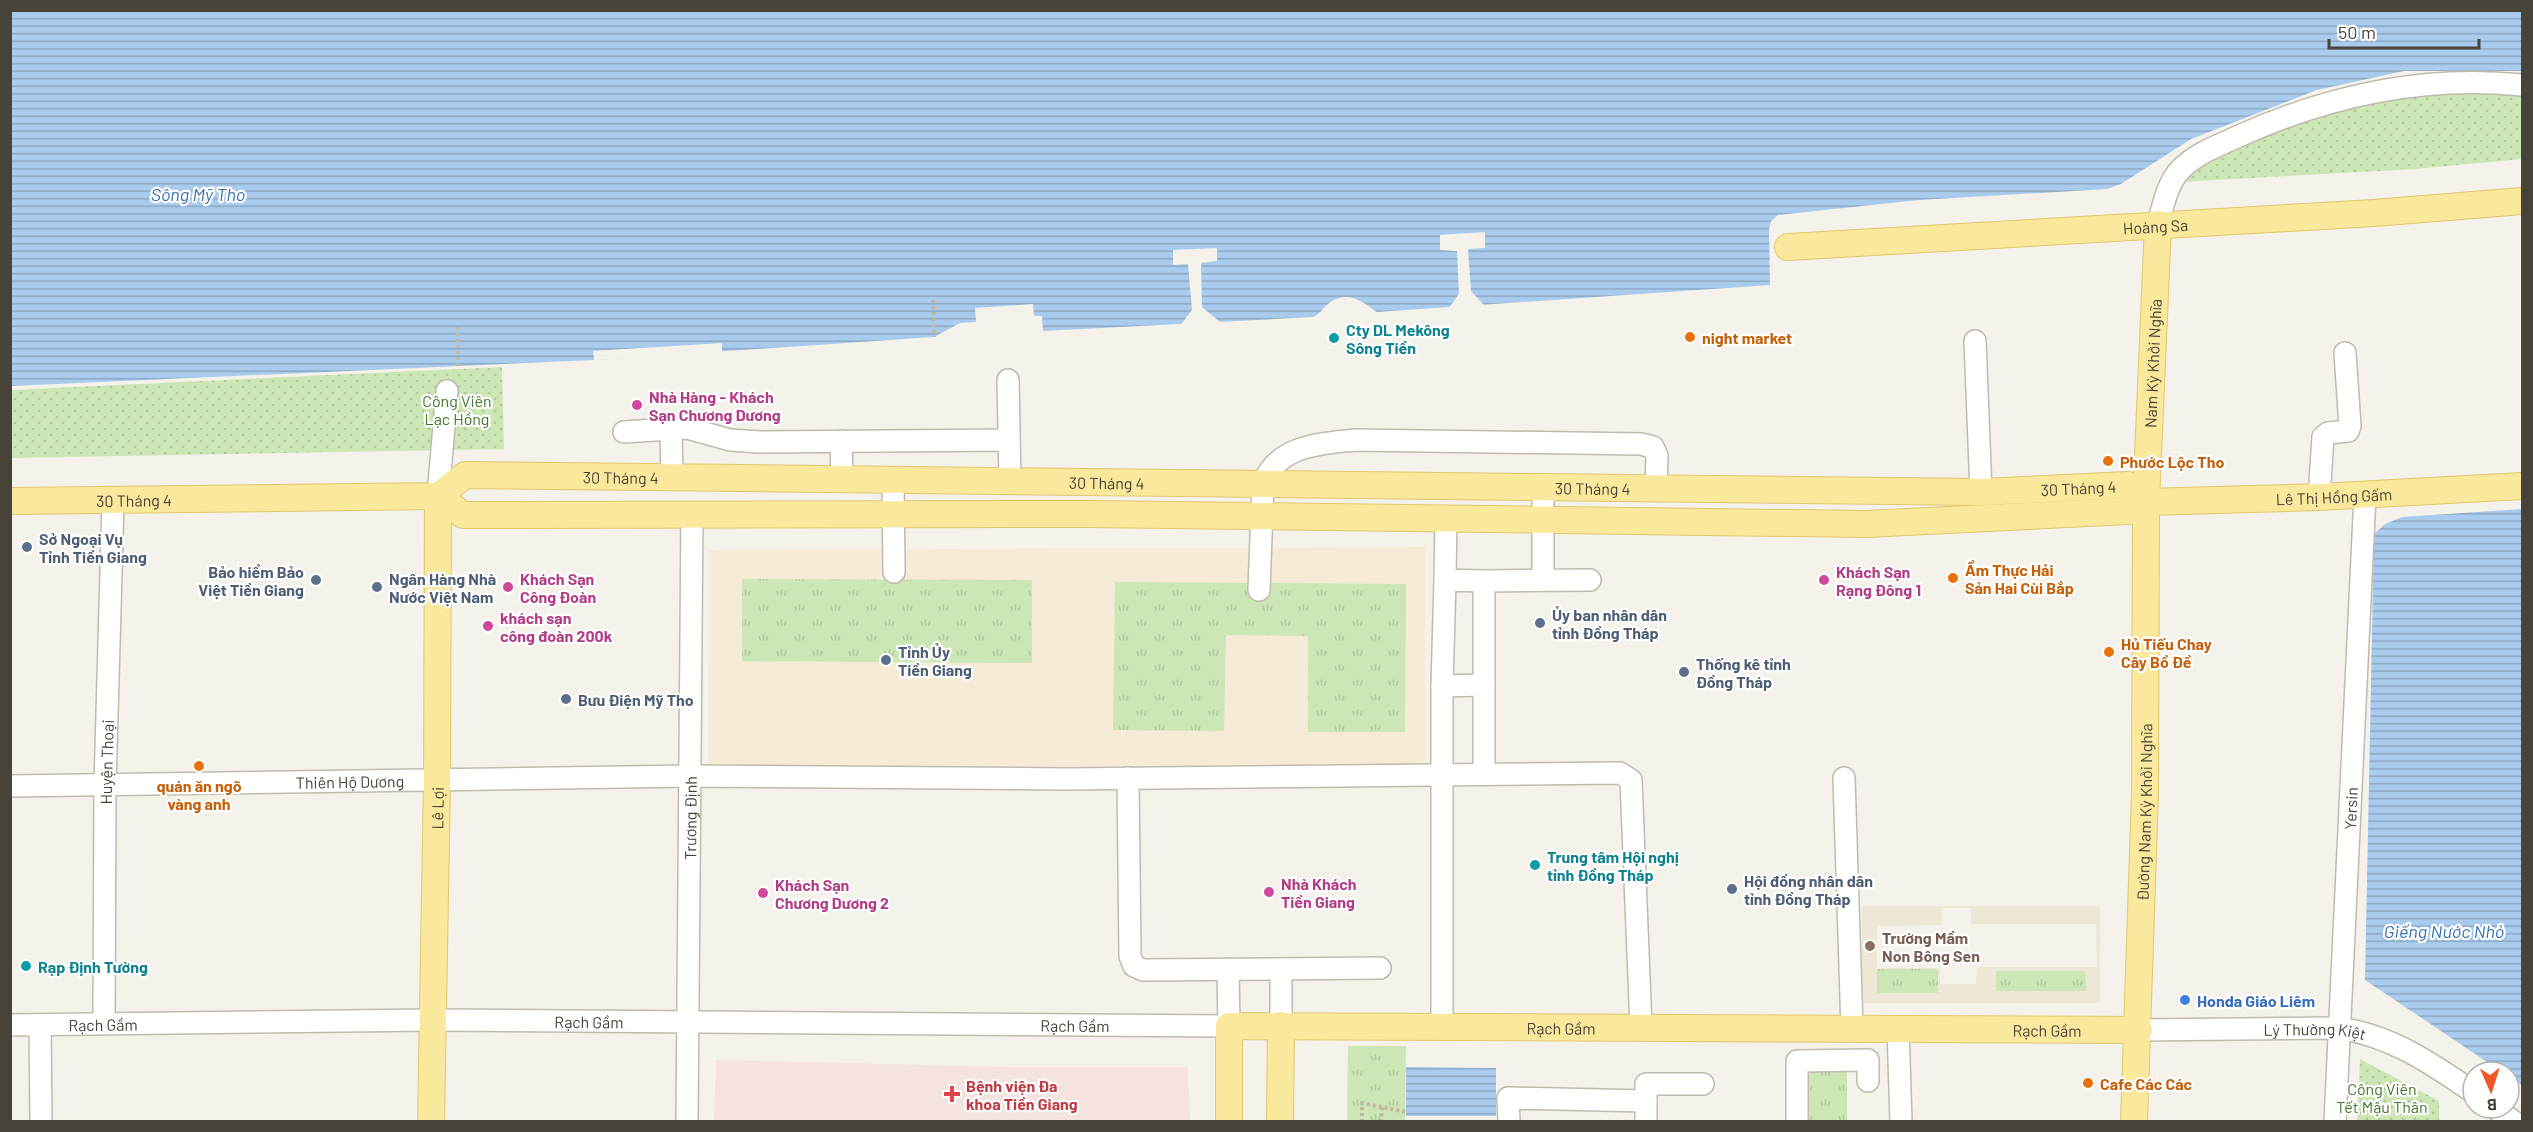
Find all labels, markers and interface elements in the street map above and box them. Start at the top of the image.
scale bar [2329,12,2479,50]
text: 50 m [2338,21,2376,43]
water label: Sông Mỹ Tho [151,183,245,205]
street label: Hoàng Sa [2122,214,2189,237]
street label: Nam Kỳ Khởi Nghĩa [2140,298,2164,428]
place label: Cty DL Mekông Sông Tiền [1346,320,1450,357]
place label: night market [1702,328,1792,347]
marker: night market [1683,330,1697,344]
marker: Cty DL Mekông Sông Tiền [1327,331,1341,345]
place label: Nhà Hàng - Khách Sạn Chương Dương [649,387,781,424]
park label: Công Viên Lạc Hồng [422,391,492,428]
marker: Nhà Hàng - Khách Sạn Chương Dương [630,398,644,412]
place label: Phước Lộc Tho [2120,452,2224,471]
marker: Phước Lộc Tho [2101,454,2115,468]
street label: 30 Tháng 4 [583,467,659,487]
street label: 30 Tháng 4 [1069,472,1145,492]
street label: 30 Tháng 4 [2040,476,2117,499]
street label: 30 Tháng 4 [1555,478,1631,498]
street label: Lê Thị Hồng Gấm [2276,484,2393,508]
street label: 30 Tháng 4 [96,490,172,509]
place label: Sở Ngoại Vụ Tỉnh Tiền Giang [39,529,147,566]
marker: Sở Ngoại Vụ Tỉnh Tiền Giang [20,540,34,554]
place label: Ẩm Thực Hải Sản Hai Cùi Bắp [1965,560,2074,597]
place label: Bảo hiểm Bảo Việt Tiền Giang [198,562,304,600]
place label: Khách Sạn Rạng Đông 1 [1836,562,1921,599]
place label: Ngân Hàng Nhà Nước Việt Nam [389,569,496,607]
place label: Khách Sạn Công Đoàn [520,569,596,606]
marker: Ẩm Thực Hải Sản Hai Cùi Bắp [1946,571,1960,585]
marker: Bảo hiểm Bảo Việt Tiền Giang [309,573,323,587]
marker: Khách Sạn Rạng Đông 1 [1817,573,1831,587]
marker: Ngân Hàng Nhà Nước Việt Nam [370,580,384,594]
marker: Khách Sạn Công Đoàn [501,580,515,594]
place label: Ủy ban nhân dân tỉnh Đồng Tháp [1552,605,1667,642]
place label: khách sạn công đoàn 200k [500,608,613,645]
marker: Ủy ban nhân dân tỉnh Đồng Tháp [1533,616,1547,630]
marker: khách sạn công đoàn 200k [481,619,495,633]
place label: Hủ Tiếu Chay Cây Bồ Đề [2121,634,2212,671]
place label: Tỉnh Ủy Tiền Giang [898,642,972,679]
marker: Hủ Tiếu Chay Cây Bồ Đề [2102,645,2116,659]
marker: Tỉnh Ủy Tiền Giang [879,653,893,667]
place label: Thống kê tỉnh Đồng Tháp [1696,654,1791,691]
marker: Thống kê tỉnh Đồng Tháp [1677,665,1691,679]
place label: Bưu Điện Mỹ Tho [578,690,694,710]
marker: Bưu Điện Mỹ Tho [559,692,573,706]
street label: Huyện Thoại [95,719,116,805]
street label: Đường Nam Kỳ Khởi Nghĩa [2132,723,2155,901]
marker: quán ăn ngõ vàng anh [192,759,206,773]
street label: Thiên Hộ Dương [296,771,404,791]
place label: quán ăn ngõ vàng anh [156,776,242,813]
street label: Trương Định [680,776,699,860]
street label: Lê Lợi [427,787,446,830]
street label: Yersin [2339,787,2361,830]
place label: Trung tâm Hội nghị tỉnh Đồng Tháp [1547,847,1679,884]
marker: Trung tâm Hội nghị tỉnh Đồng Tháp [1528,858,1542,872]
place label: Hội đồng nhân dân tỉnh Đồng Tháp [1744,871,1873,908]
place label: Nhà Khách Tiền Giang [1281,874,1357,911]
place label: Khách Sạn Chương Dương 2 [775,875,889,912]
marker: Hội đồng nhân dân tỉnh Đồng Tháp [1725,882,1739,896]
marker: Nhà Khách Tiền Giang [1262,885,1276,899]
marker: Khách Sạn Chương Dương 2 [756,886,770,900]
water label: Giếng Nước Nhỏ [2384,920,2504,942]
place label: Trường Mầm Non Bông Sen [1882,928,1980,965]
marker: Trường Mầm Non Bông Sen [1863,939,1877,953]
place label: Rạp Định Tường [38,957,148,976]
marker: Rạp Định Tường [19,959,33,973]
place label: Honda Giáo Liêm [2197,991,2315,1010]
marker: Honda Giáo Liêm [2178,993,2192,1007]
street label: Rạch Gầm [554,1011,624,1031]
street label: Rạch Gầm [68,1014,138,1034]
street label: Rạch Gầm [1040,1015,1110,1035]
street label: Rạch Gầm [1526,1018,1596,1037]
street label: Lý Thường Kiệt [2263,1018,2368,1043]
street label: Rạch Gầm [2012,1020,2082,1039]
north arrow [2461,1060,2521,1120]
place label: Cafe Các Các [2100,1074,2193,1093]
place label: Bệnh viện Đa khoa Tiền Giang [966,1076,1078,1113]
marker: Cafe Các Các [2081,1076,2095,1090]
park label: Công Viên Tết Mậu Thân [2336,1079,2428,1116]
marker: Bệnh viện Đa khoa Tiền Giang [943,1085,961,1103]
text: B [2486,1096,2497,1115]

